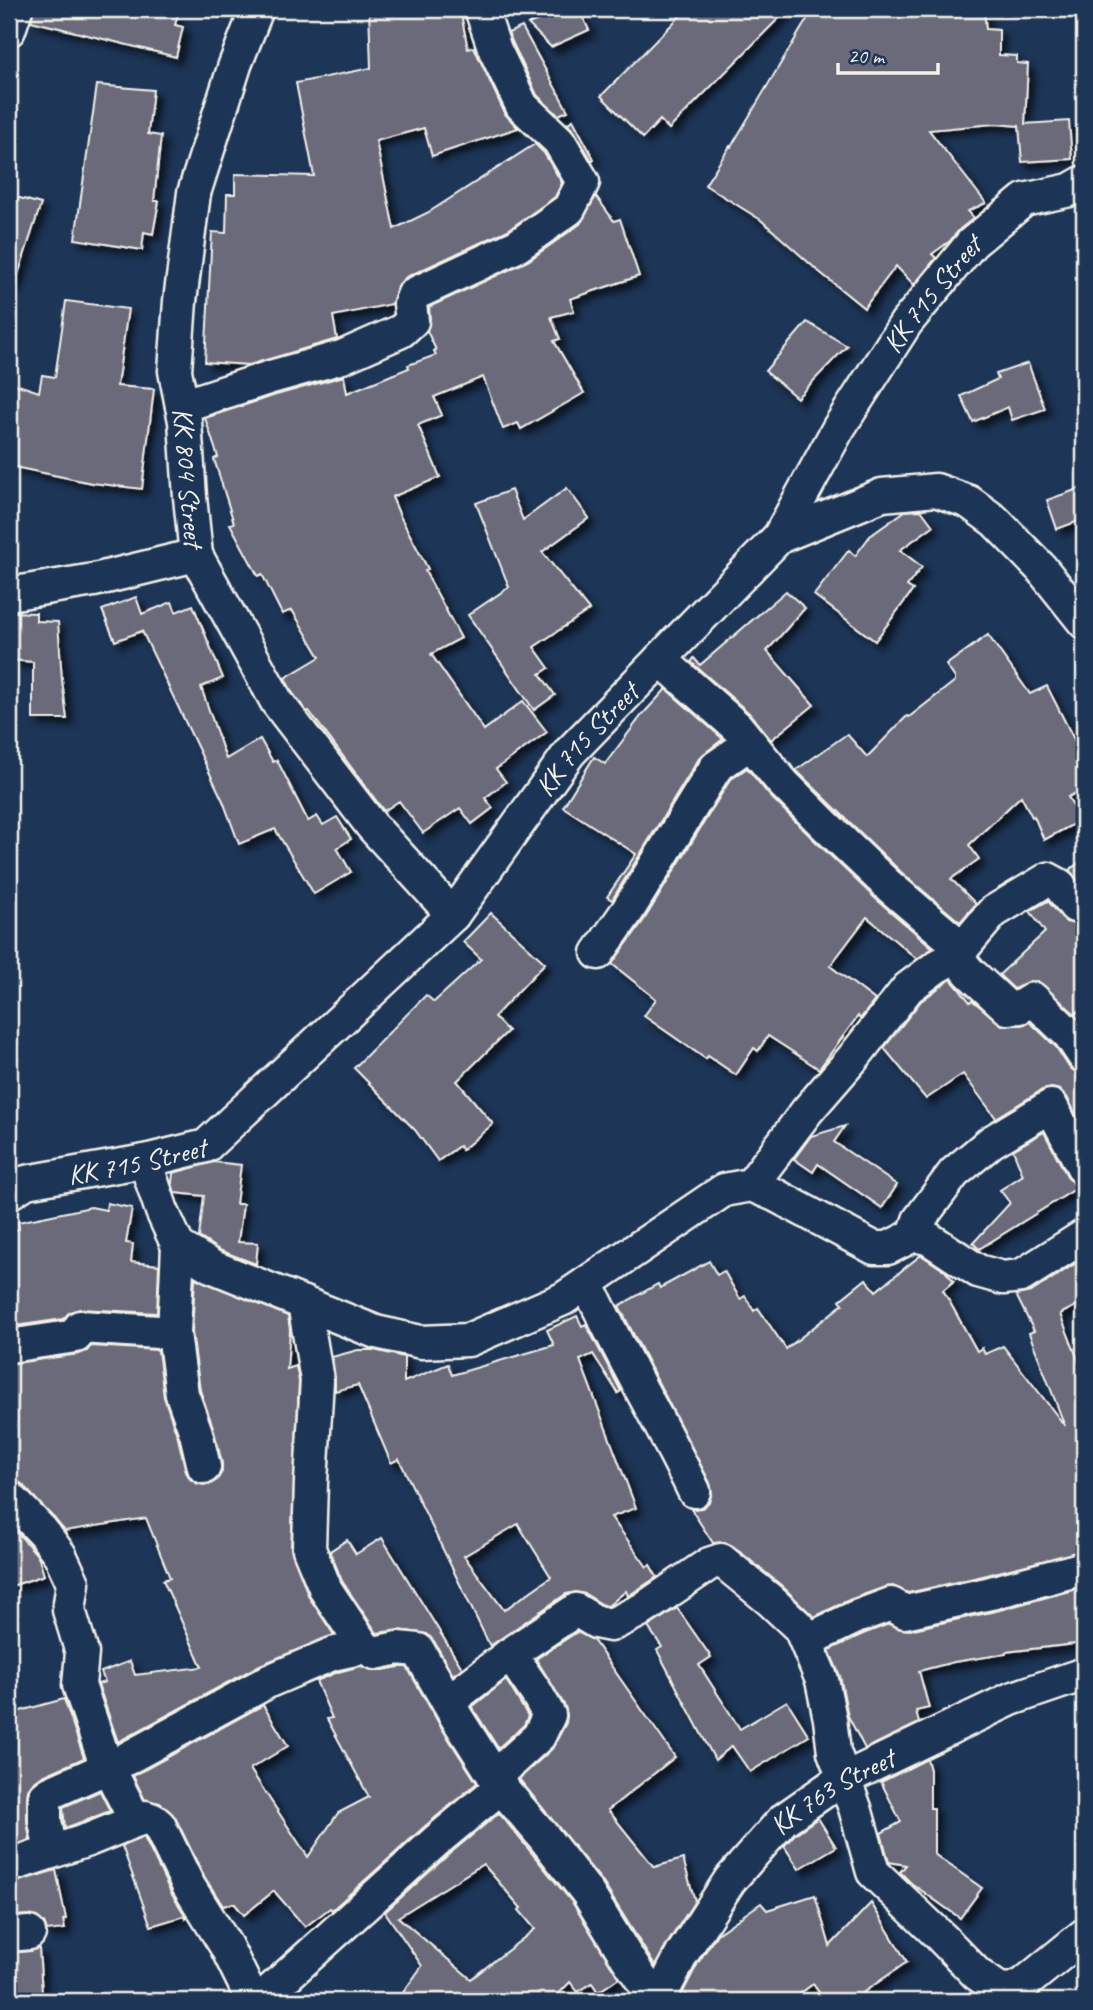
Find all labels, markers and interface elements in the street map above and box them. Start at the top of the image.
scale bar [838,32,937,76]
text: 20 m [848,43,886,69]
street label: KK 715 Street [874,224,990,359]
street label: KK 804 Street [165,404,213,553]
street label: KK 715 Street [527,672,648,803]
street label: KK 715 Street [65,1128,213,1192]
street label: KK 763 Street [761,1738,903,1841]

